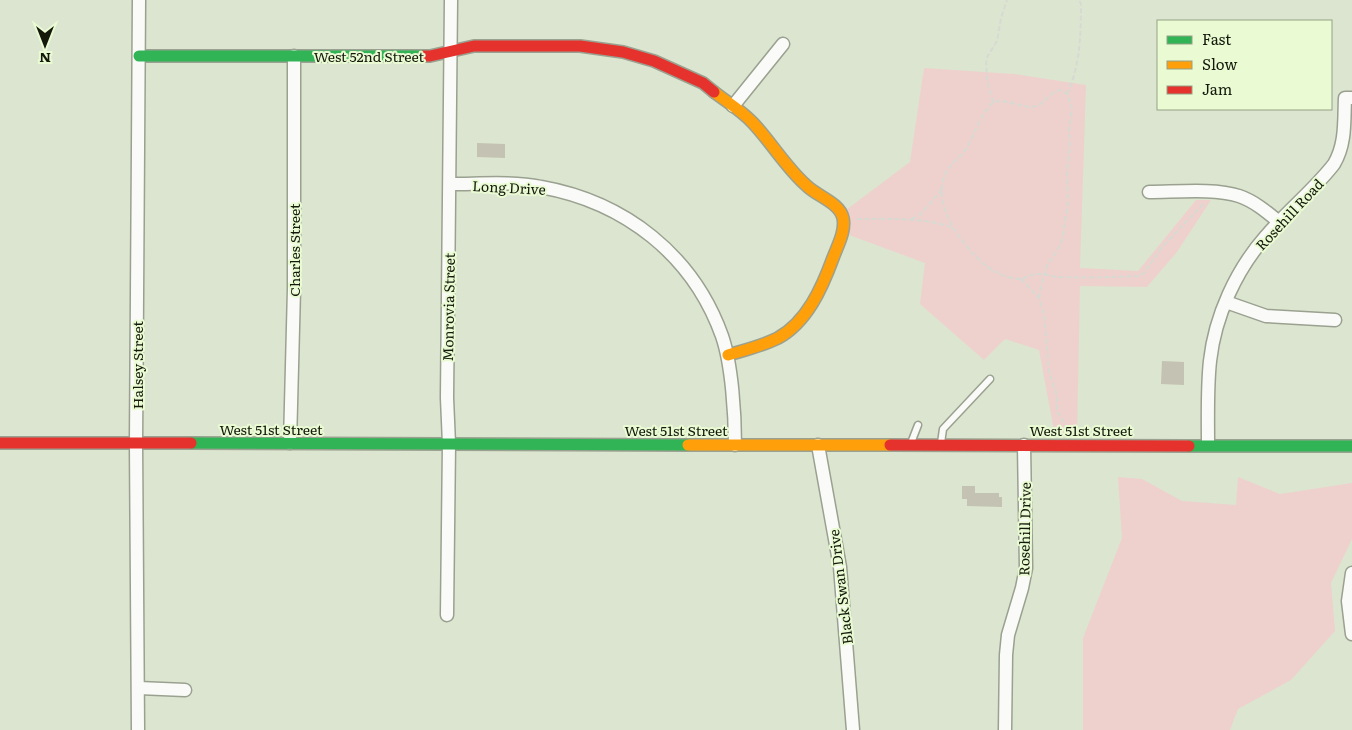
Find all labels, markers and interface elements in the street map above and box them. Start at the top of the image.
north arrow [20,20,70,70]
legend [1157,20,1332,110]
text: Fast [1202,27,1231,50]
street label: West 52nd Street [314,46,425,66]
text: N [39,49,51,69]
text: Slow [1202,52,1237,75]
text: Jam [1202,77,1233,100]
street label: Rosehill Road [1251,174,1328,254]
street label: Long Drive [472,175,546,199]
street label: Charles Street [284,203,304,297]
street label: Monrovia Street [437,252,459,362]
street label: Halsey Street [127,321,147,409]
street label: West 51st Street [219,419,323,439]
street label: West 51st Street [624,420,728,440]
street label: West 51st Street [1029,420,1133,440]
street label: Rosehill Drive [1013,482,1035,576]
street label: Black Swan Drive [823,528,857,646]

